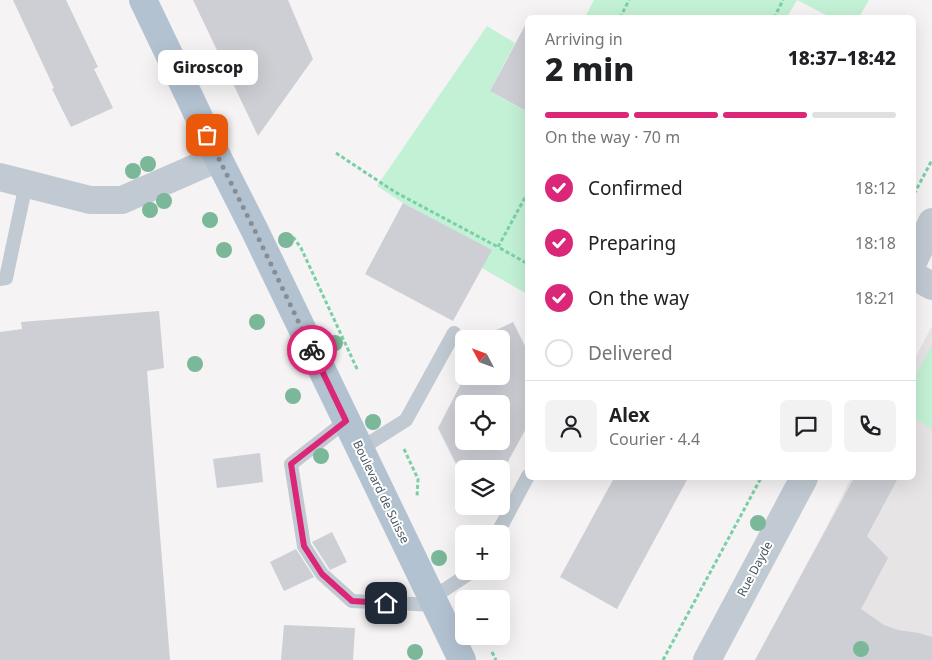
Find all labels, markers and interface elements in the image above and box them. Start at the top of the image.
text: Arriving in [545,28,623,50]
text: 18:37–18:42 [788,45,896,71]
text: 2 min [545,47,634,90]
callout: Giroscop [157,50,257,85]
text: Giroscop [173,56,243,78]
pin [186,114,228,156]
icon: bag [193,121,221,149]
text: On the way · 70 m [545,126,680,148]
icon: check [545,174,573,202]
text: Confirmed [588,175,683,201]
text: 18:12 [855,177,896,199]
icon: check [545,229,573,257]
text: Preparing [588,230,676,256]
text: 18:18 [855,232,896,254]
icon: check [545,284,573,312]
text: On the way [588,285,689,311]
text: 18:21 [855,287,896,309]
courier [287,325,337,375]
north arrow [455,330,510,385]
map controls [455,330,510,645]
icon: bike [298,336,326,364]
text: Delivered [588,340,673,366]
button: locate [455,395,510,450]
button: person [545,400,597,452]
button: chat [780,400,832,452]
button: phone [844,400,896,452]
text: Alex [609,402,650,428]
text: Courier · 4.4 [609,428,700,450]
street label: Boulevard de Suisse [349,437,414,546]
button: layers [455,460,510,515]
button: + [455,525,510,580]
street label: Rue Dayde [733,538,776,599]
pin [365,582,407,624]
icon: home [372,589,400,617]
button: − [455,590,510,645]

